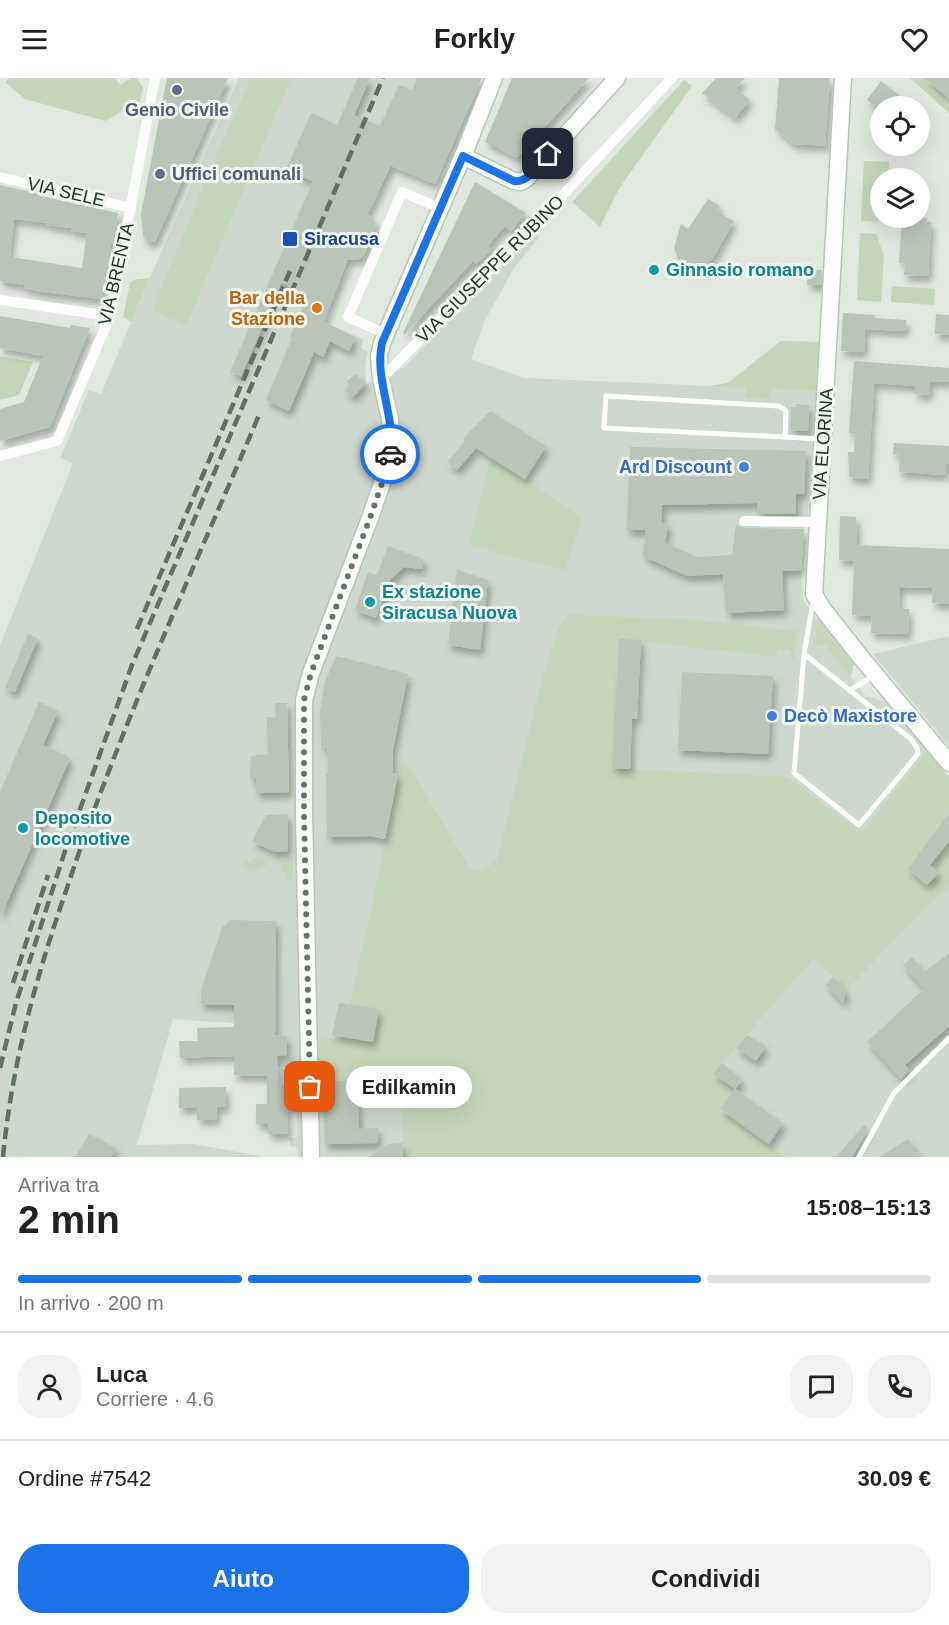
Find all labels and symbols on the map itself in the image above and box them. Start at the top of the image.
marker: Genio Civile [170,83,184,97]
place label: Genio Civile [125,100,229,120]
pin [522,128,573,179]
place label: Uffici comunali [172,164,301,184]
marker: Uffici comunali [153,167,167,181]
street label: VIA SELE [25,173,107,211]
street label: VIA GIUSEPPE RUBINO [412,191,568,347]
street label: VIA BRENTA [94,221,138,327]
place label: Siracusa [304,229,380,249]
marker: Siracusa [281,230,299,248]
place label: Ginnasio romano [666,260,814,280]
marker: Ginnasio romano [647,263,661,277]
place label: Bar della Stazione [229,288,306,329]
marker: Bar della Stazione [310,301,324,315]
street label: VIA ELORINA [809,387,837,501]
courier [360,424,420,484]
place label: Ard Discount [619,457,732,477]
marker: Ard Discount [737,460,751,474]
place label: Ex stazione Siracusa Nuova [382,582,518,623]
marker: Ex stazione Siracusa Nuova [363,595,377,609]
place label: Decò Maxistore [784,706,917,726]
marker: Decò Maxistore [765,709,779,723]
place label: Deposito locomotive [35,808,130,849]
marker: Deposito locomotive [16,821,30,835]
pin [284,1061,335,1112]
callout: Edilkamin [346,1066,472,1108]

